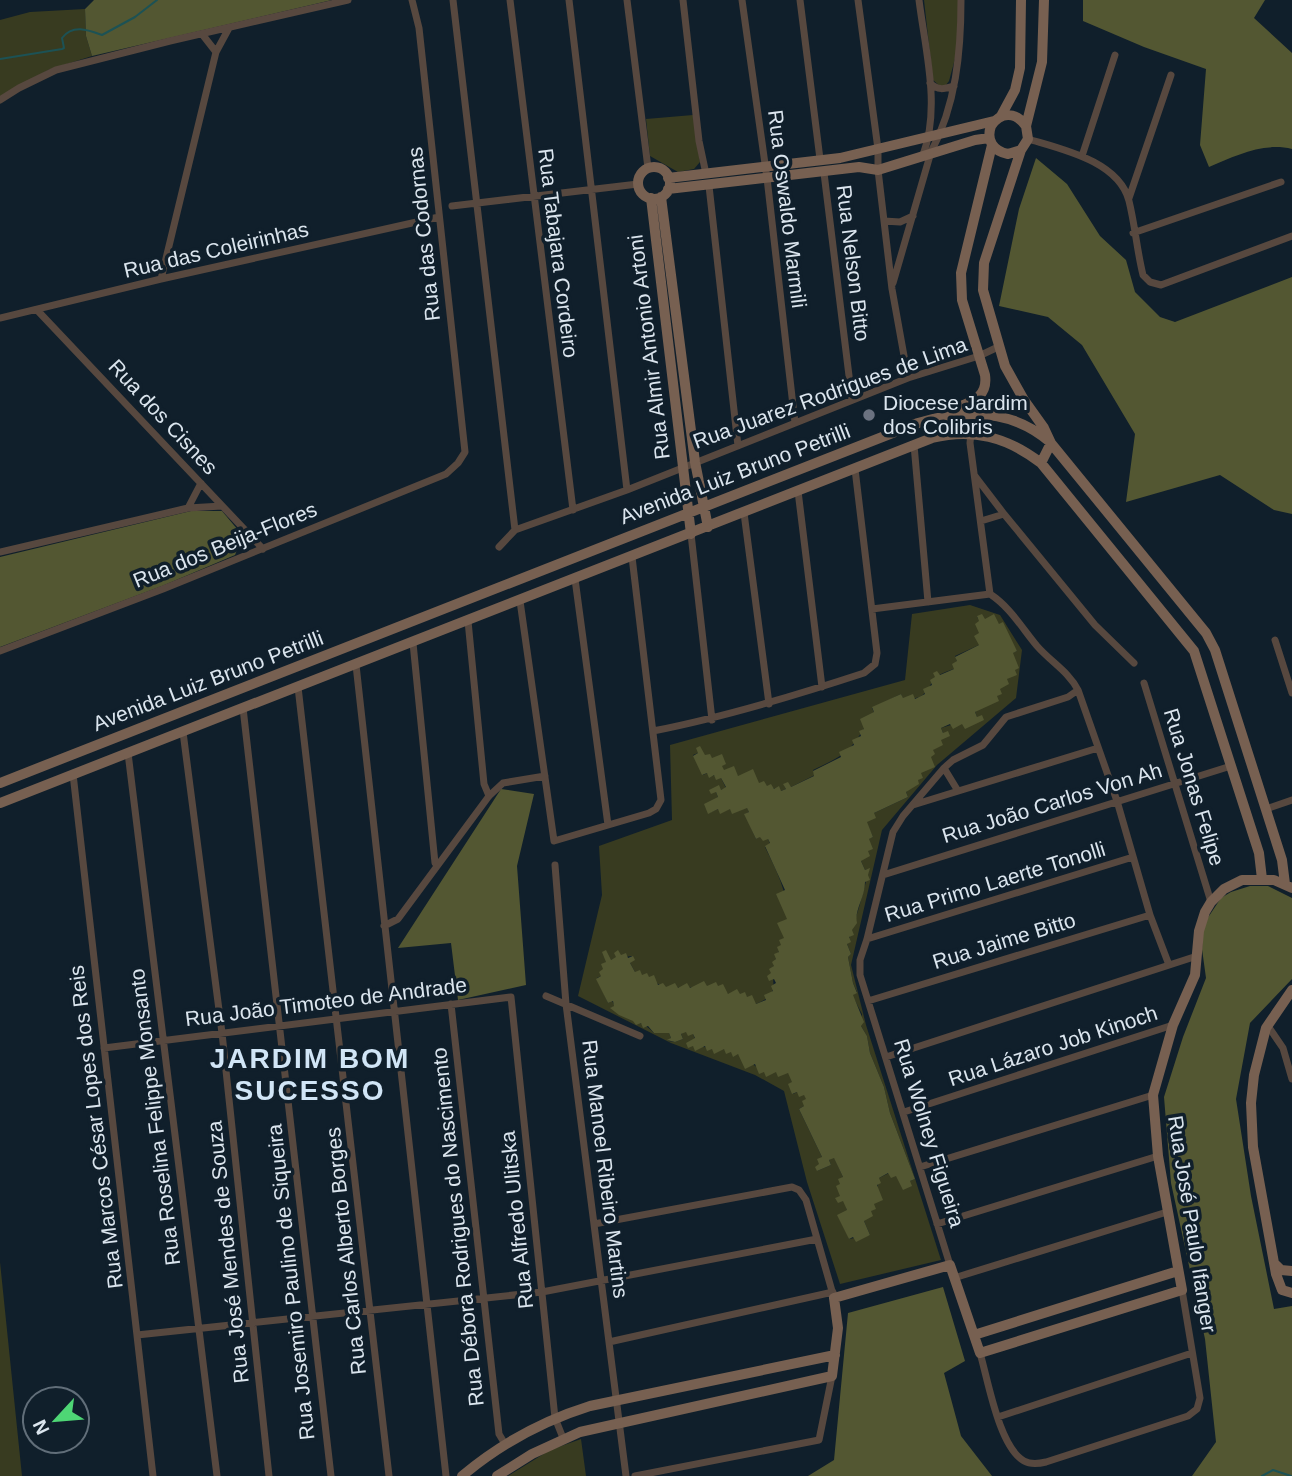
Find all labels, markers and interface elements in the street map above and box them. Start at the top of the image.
street label: Rua Oswaldo Marmili [764,109,811,309]
street label: Rua das Codornas [403,146,444,322]
street label: Rua Tabajara Cordeiro [534,147,583,359]
street label: Rua Nelson Bitto [832,183,875,343]
street label: Rua das Coleirinhas [121,217,311,282]
street label: Rua Almir Antonio Artoni [623,233,674,461]
street label: Rua Juarez Rodrigues de Lima [690,332,970,453]
street label: Rua dos Cisnes [104,355,222,479]
place label: Diocese Jardim dos Colibris [883,391,1028,438]
marker: Diocese Jardim dos Colibris [861,407,877,423]
street label: Avenida Luiz Bruno Petrilli [616,419,853,528]
street label: Rua dos Beija-Flores [130,497,320,592]
street label: Avenida Luiz Bruno Petrilli [89,626,326,735]
street label: Rua Jonas Felipe [1160,705,1229,868]
street label: Rua João Carlos Von Ah [939,758,1165,847]
street label: Rua Primo Laerte Tonolli [882,837,1108,926]
street label: Rua Jaime Bitto [930,908,1078,973]
street label: Rua Marcos César Lopes dos Reis [64,964,127,1290]
street label: Rua Roselina Felippe Monsanto [125,967,184,1267]
street label: Rua João Timoteo de Andrade [184,973,468,1030]
street label: Rua Lázaro Job Kinoch [945,1001,1160,1090]
street label: Rua Wolney Figueira [890,1036,969,1230]
street label: Rua Manoel Ribeiro Martins [578,1038,633,1300]
district label: JARDIM BOM SUCESSO [210,1043,410,1106]
street label: Rua Débora Rodrigues do Nascimento [427,1046,488,1408]
street label: Rua José Paulo Ifanger [1164,1114,1221,1334]
street label: Rua José Mendes de Souza [202,1119,253,1384]
street label: Rua Josemiro Paulino de Siqueira [262,1123,319,1441]
street label: Rua Carlos Alberto Borges [321,1126,370,1376]
street label: Rua Alfredo Ulitska [496,1130,537,1310]
north arrow [21,1385,91,1455]
text: N [29,1416,54,1438]

